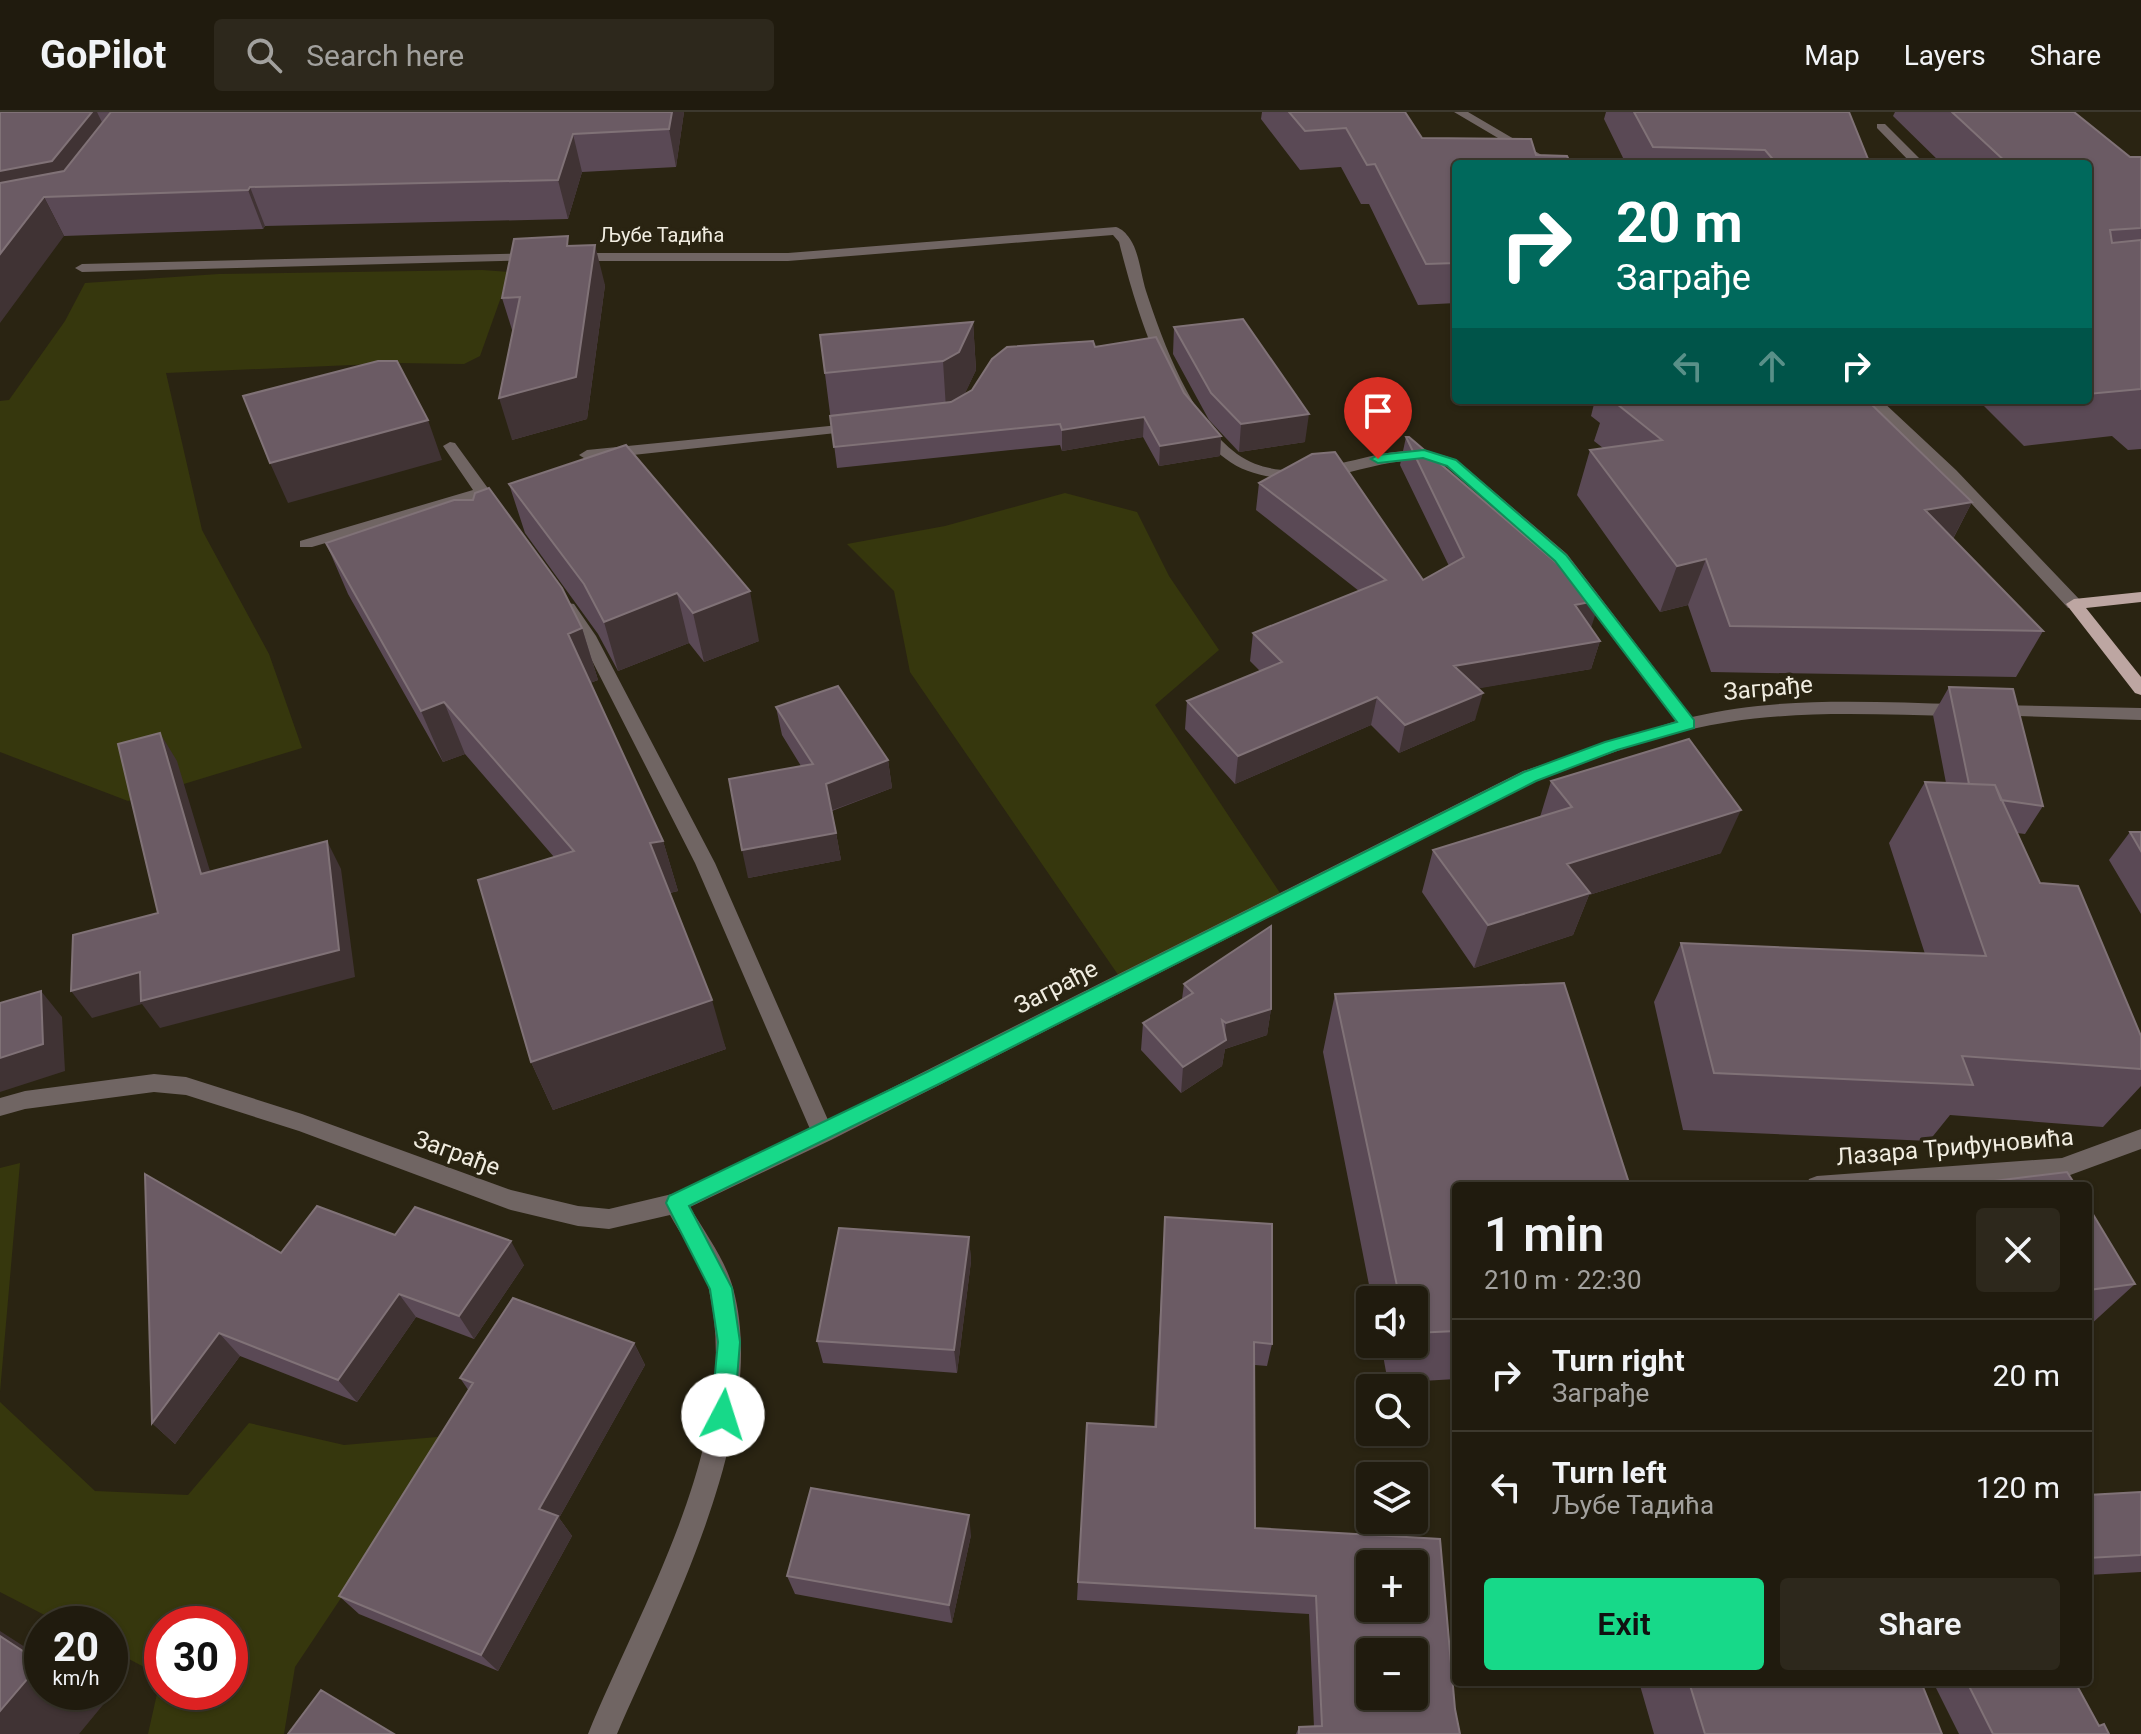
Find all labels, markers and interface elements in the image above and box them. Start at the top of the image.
search box [214,19,774,91]
text: GoPilot [40,33,166,77]
icon: search [242,33,286,77]
text: Search here [306,38,464,73]
text: Map [1804,39,1860,72]
text: Layers [1904,39,1986,72]
text: Share [2030,39,2101,72]
text: 20 m [1616,190,1743,256]
icon: right [1484,192,1588,296]
street label: Љубе Тадића [600,223,724,247]
text: Заграђе [1616,257,1751,299]
icon: left [1666,344,1710,388]
icon: ahead [1750,344,1794,388]
icon: right [1834,344,1878,388]
pin [1344,377,1412,459]
icon: arrive [1356,389,1400,433]
street label: Заграђе [1722,670,1814,706]
street label: Заграђе [1010,954,1102,1020]
street label: Лазара Трифуновића [1835,1123,2075,1171]
street label: Заграђе [410,1124,504,1182]
text: 1 min [1484,1206,1604,1263]
button: close [1976,1208,2060,1292]
text: 210 m · 22:30 [1484,1265,1642,1295]
map controls [1356,1286,1428,1710]
button: sound [1356,1286,1428,1358]
text: Turn right [1552,1343,1685,1378]
icon: right [1484,1353,1528,1397]
text: 20 m [1993,1358,2060,1393]
position arrow [681,1373,765,1457]
button: search [1356,1374,1428,1446]
text: Заграђе [1552,1378,1649,1408]
text: Turn left [1552,1455,1667,1490]
button: layers [1356,1462,1428,1534]
icon: left [1484,1465,1528,1509]
text: 120 m [1976,1470,2060,1505]
text: Љубе Тадића [1552,1490,1714,1520]
button: + [1356,1550,1428,1622]
button: Exit [1484,1578,1764,1670]
button: Share [1780,1578,2060,1670]
speed limit sign: 30 [144,1606,248,1710]
text: 20 [53,1624,99,1671]
button: − [1356,1638,1428,1710]
text: km/h [53,1666,99,1690]

